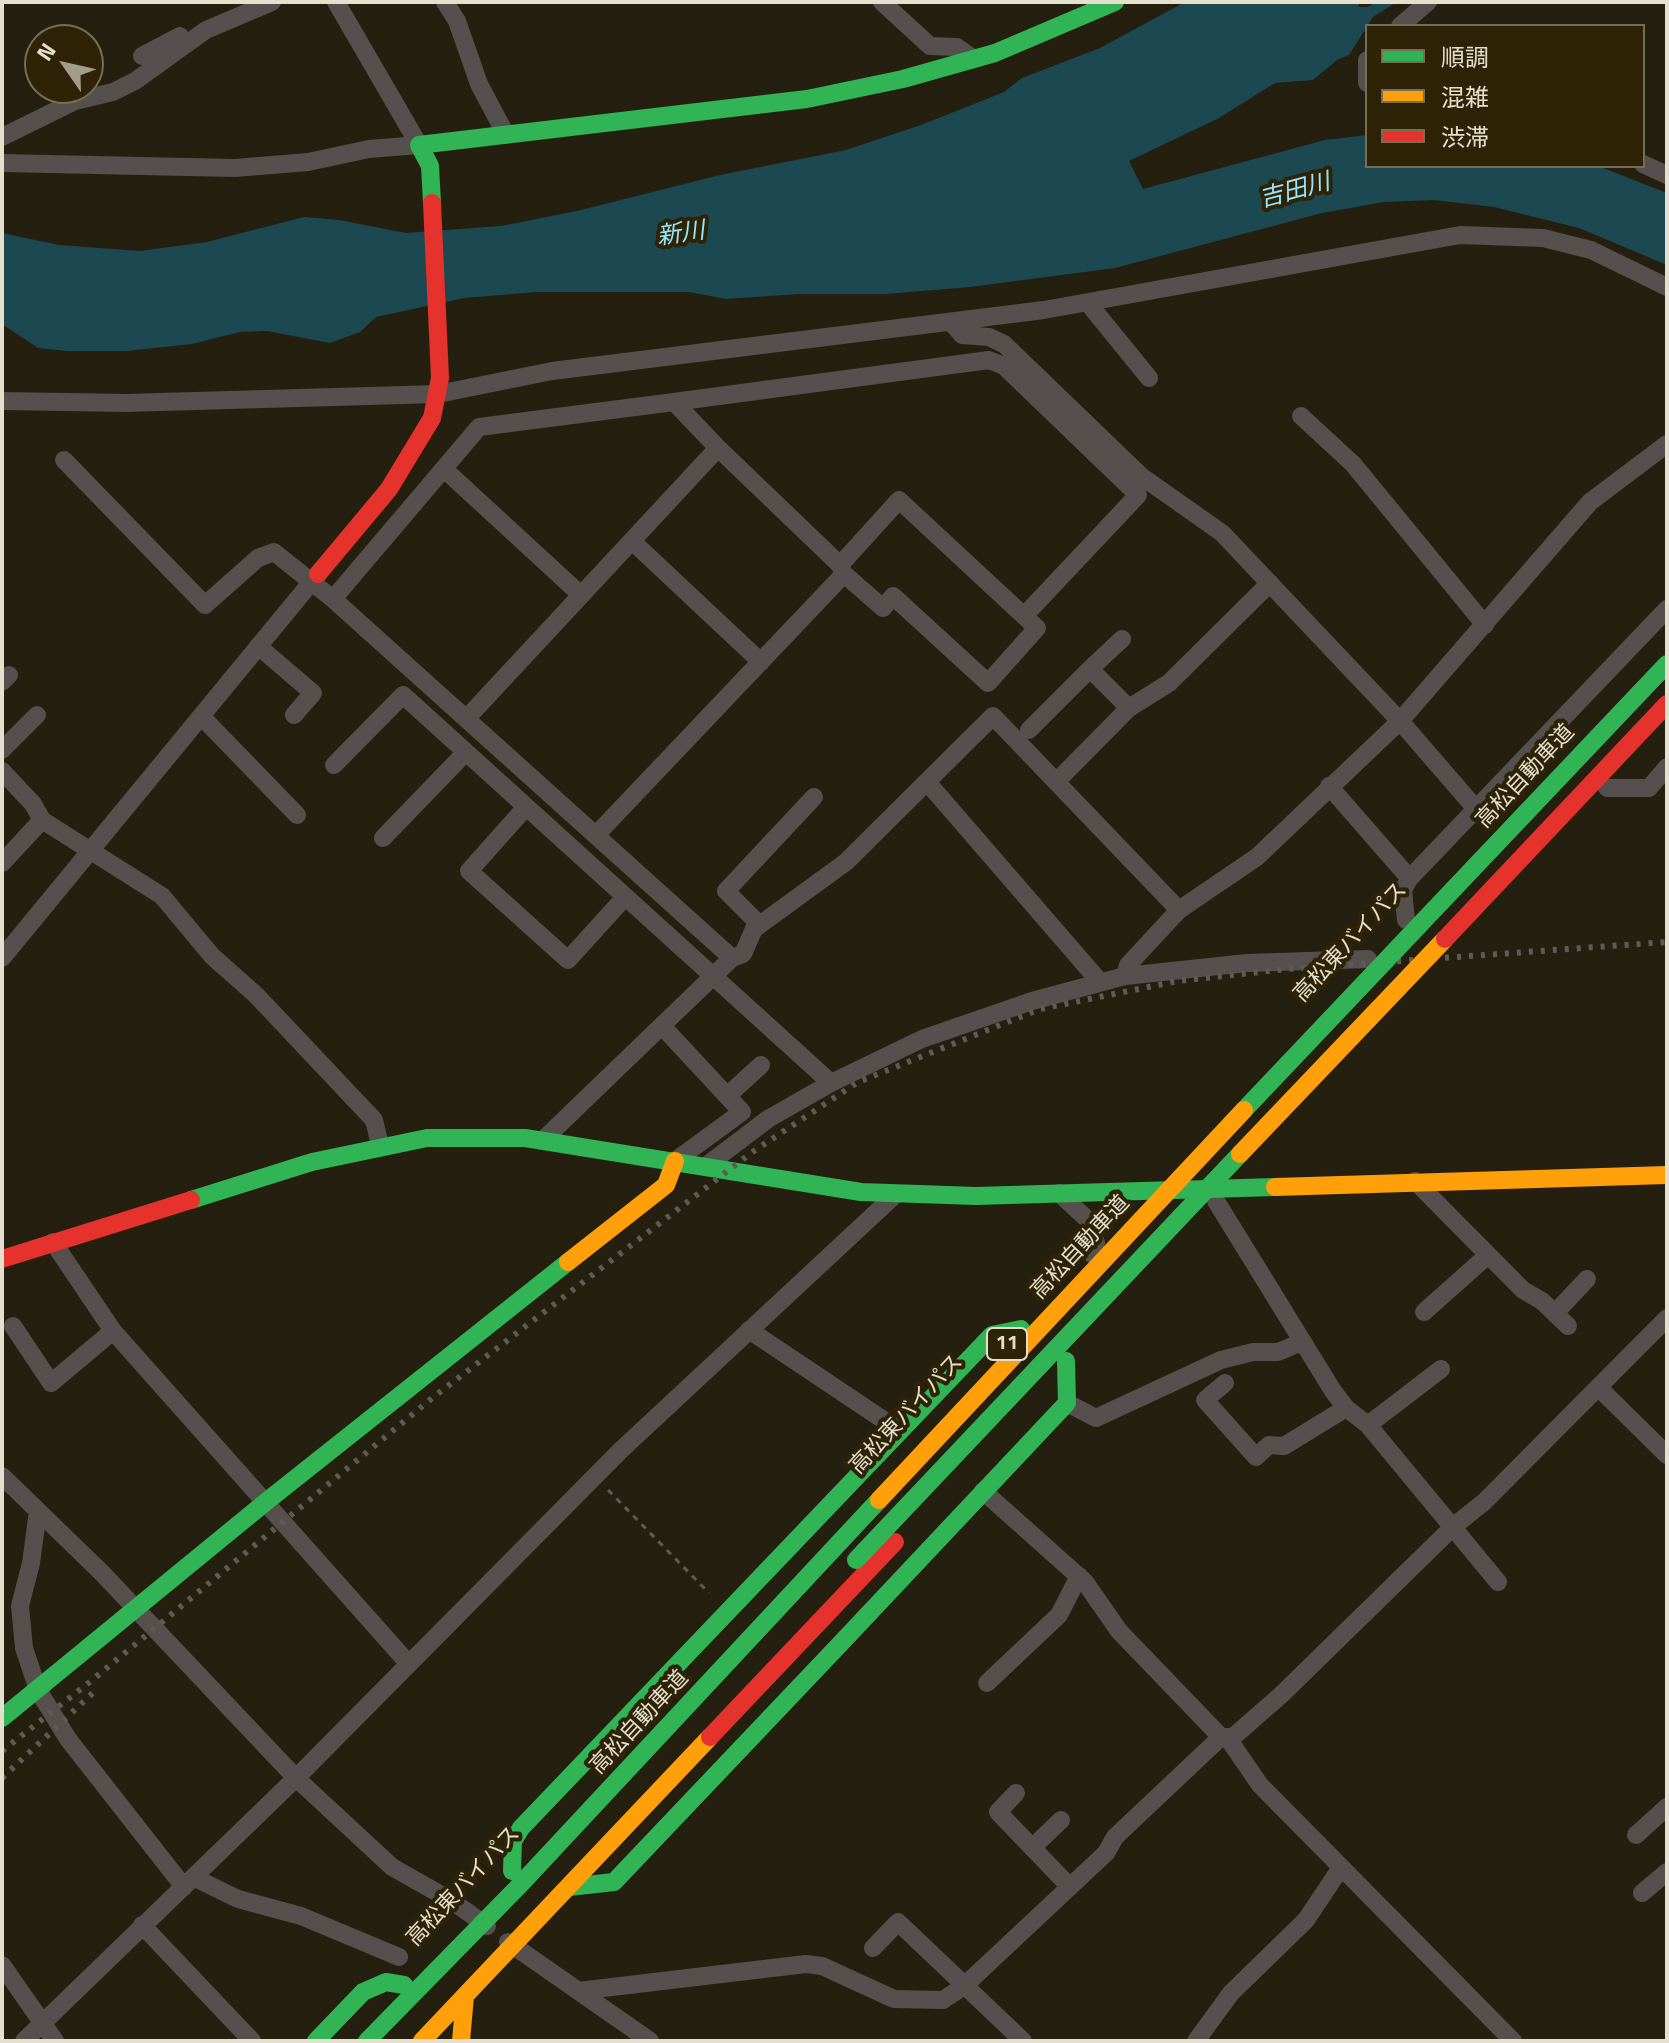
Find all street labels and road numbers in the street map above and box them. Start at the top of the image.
street label: 高松自動車道 [1471,720,1581,834]
street label: 高松東バイパス [1289,878,1413,1008]
street label: 高松自動車道 [1026,1191,1136,1305]
road number: 11 [987,1328,1027,1360]
street label: 高松東バイパス [845,1350,969,1480]
street label: 高松自動車道 [585,1666,695,1780]
street label: 高松東バイパス [402,1822,526,1952]

